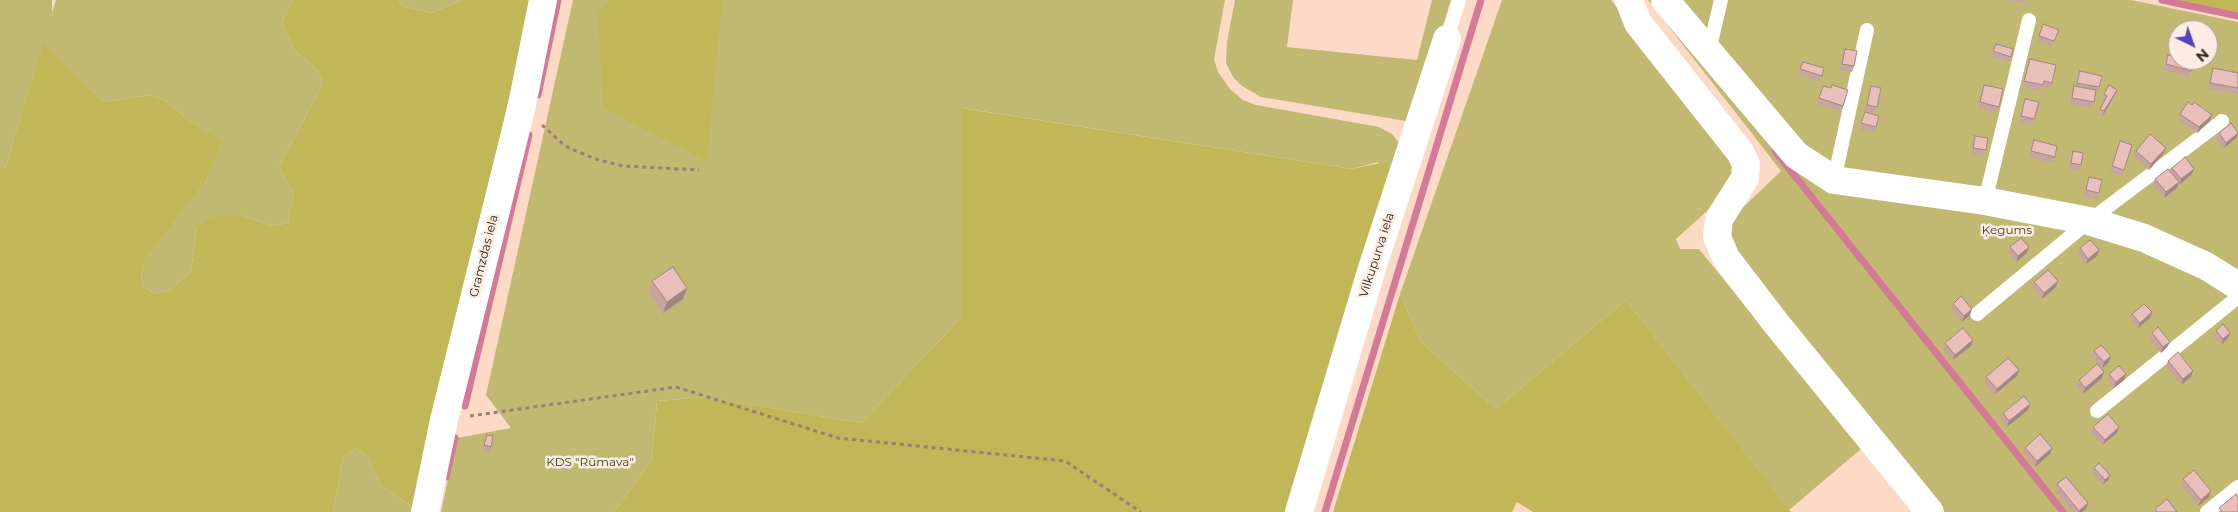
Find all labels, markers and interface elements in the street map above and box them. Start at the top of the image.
north arrow [2168,20,2218,70]
text: N [2192,45,2213,66]
street label: Vilkupurva iela [1357,211,1397,299]
street label: Gramzdas iela [467,213,501,299]
park label: Ķegums [1982,223,2032,237]
park label: KDS "Rūmava" [546,455,634,469]

